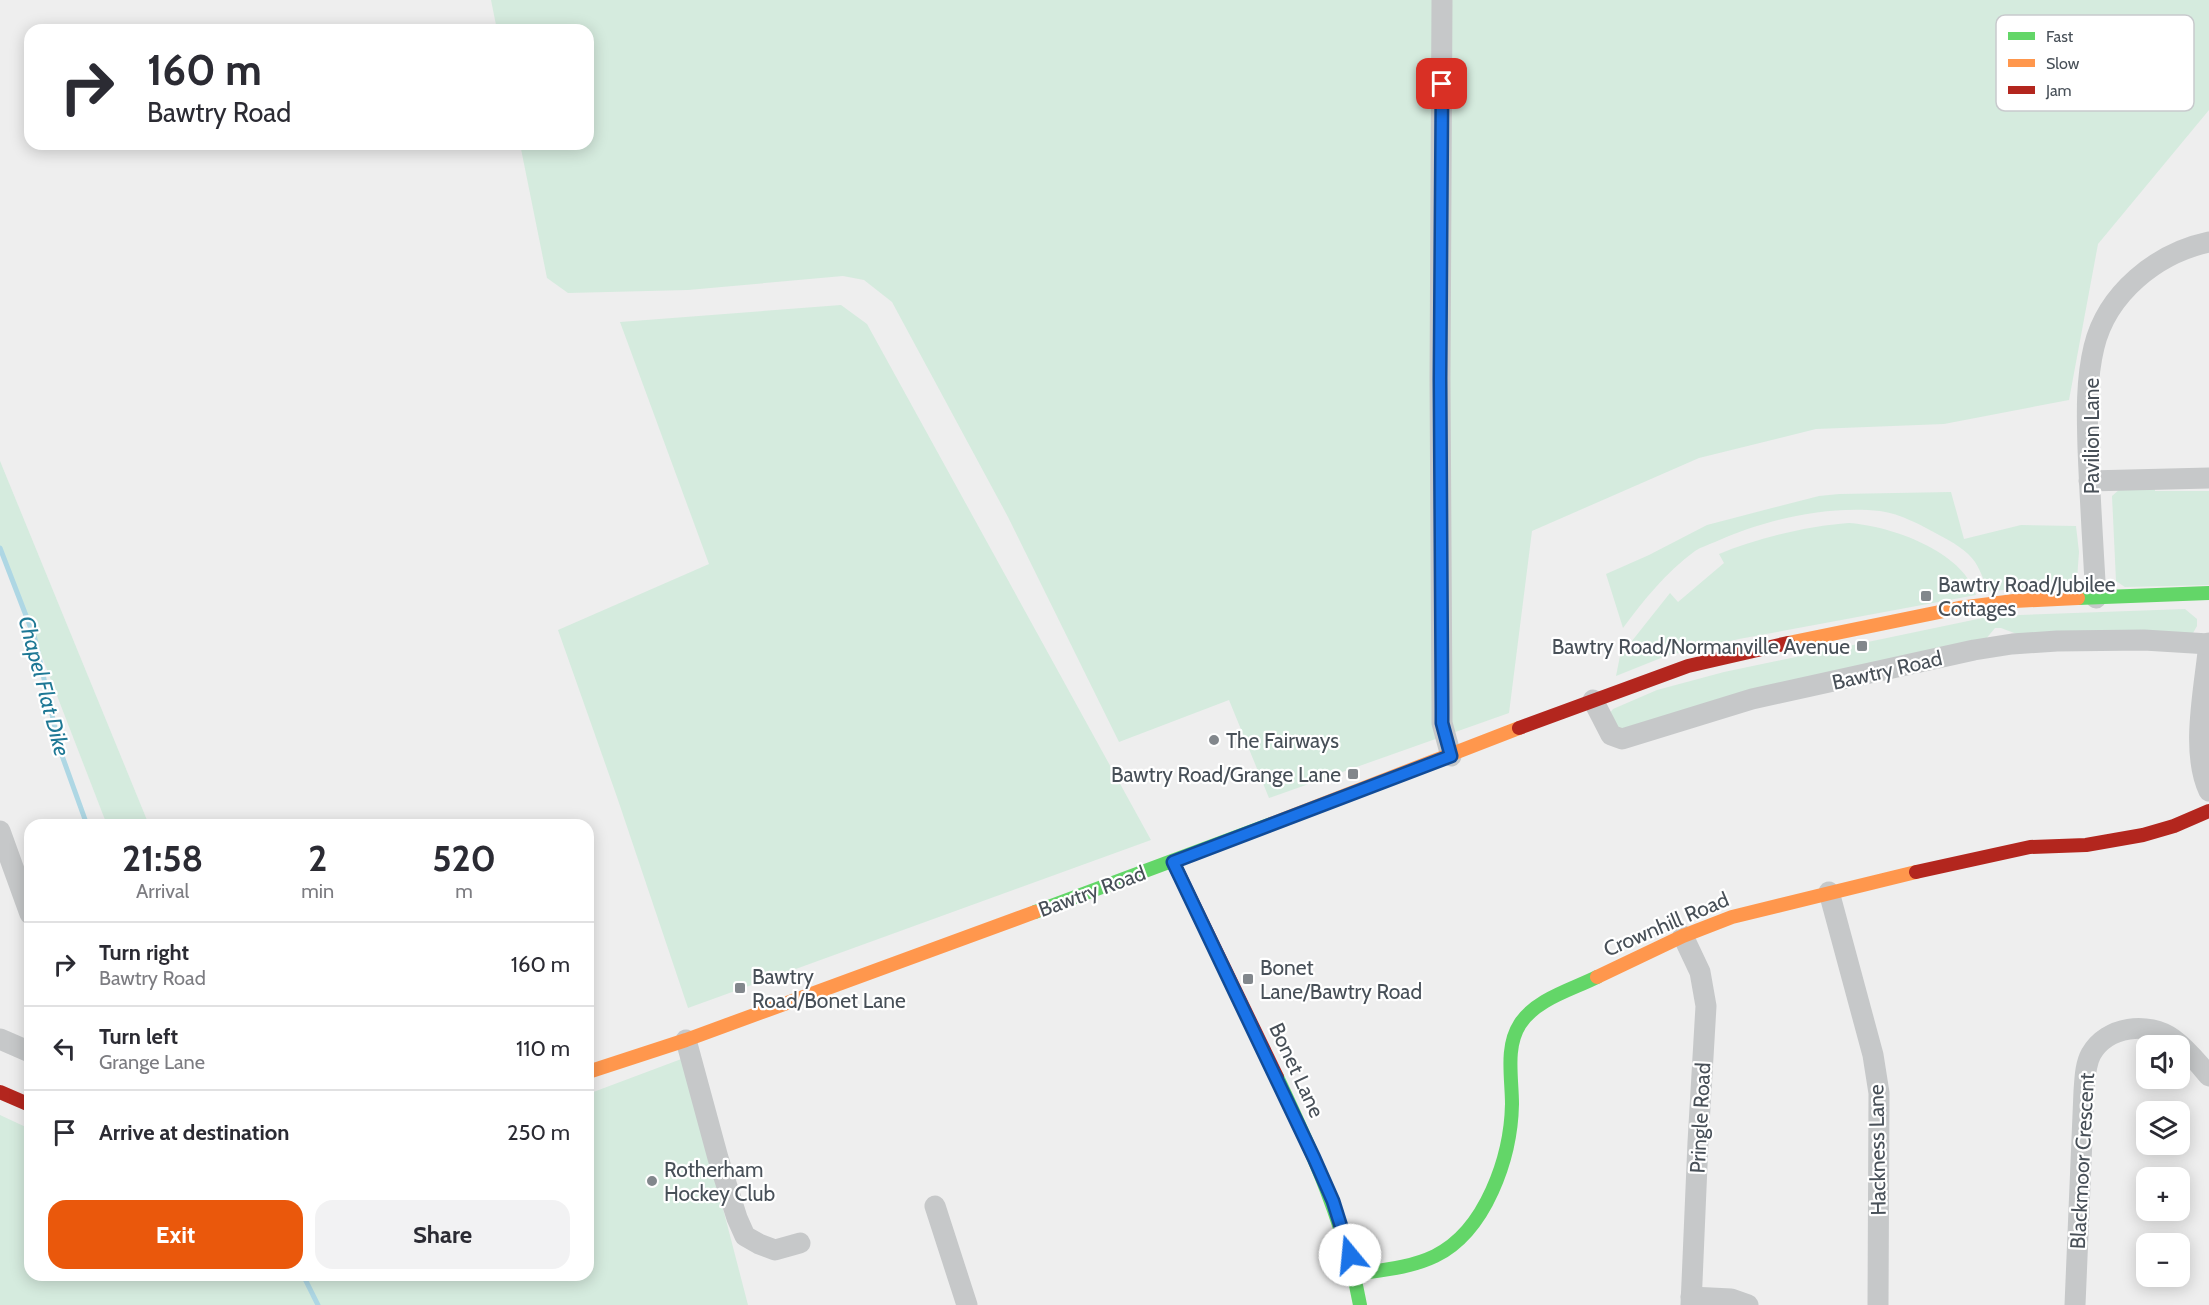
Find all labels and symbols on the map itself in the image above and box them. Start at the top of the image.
legend [1996,15,2194,111]
text: Fast [2046,27,2074,46]
text: Slow [2046,54,2080,73]
pin [1416,58,1467,109]
text: Jam [2045,81,2072,100]
street label: Pavilion Lane [2079,377,2104,494]
place label: Bawtry Road/Jubilee Cottages [1938,572,2116,621]
marker: Bawtry Road/Jubilee Cottages [1919,589,1933,603]
water label: Chapel Flat Dike [12,613,76,759]
place label: Bawtry Road/Normanville Avenue [1552,634,1850,659]
marker: Bawtry Road/Normanville Avenue [1855,639,1869,653]
street label: Bawtry Road [1830,645,1944,695]
place label: The Fairways [1226,728,1339,753]
marker: The Fairways [1207,733,1221,747]
place label: Bawtry Road/Grange Lane [1111,762,1341,787]
marker: Bawtry Road/Grange Lane [1346,767,1360,781]
street label: Bawtry Road [1035,860,1149,922]
street label: Crownhill Road [1600,886,1732,962]
place label: Bonet Lane/Bawtry Road [1260,955,1422,1004]
place label: Bawtry Road/Bonet Lane [752,964,906,1013]
marker: Bonet Lane/Bawtry Road [1241,972,1255,986]
marker: Bawtry Road/Bonet Lane [733,981,747,995]
street label: Bonet Lane [1264,1019,1330,1121]
street label: Pringle Road [1685,1062,1715,1174]
street label: Blackmoor Crescent [2065,1072,2099,1250]
street label: Hackness Lane [1863,1084,1891,1216]
place label: Rotherham Hockey Club [664,1157,775,1206]
marker: Rotherham Hockey Club [645,1174,659,1188]
position arrow [1318,1223,1382,1287]

